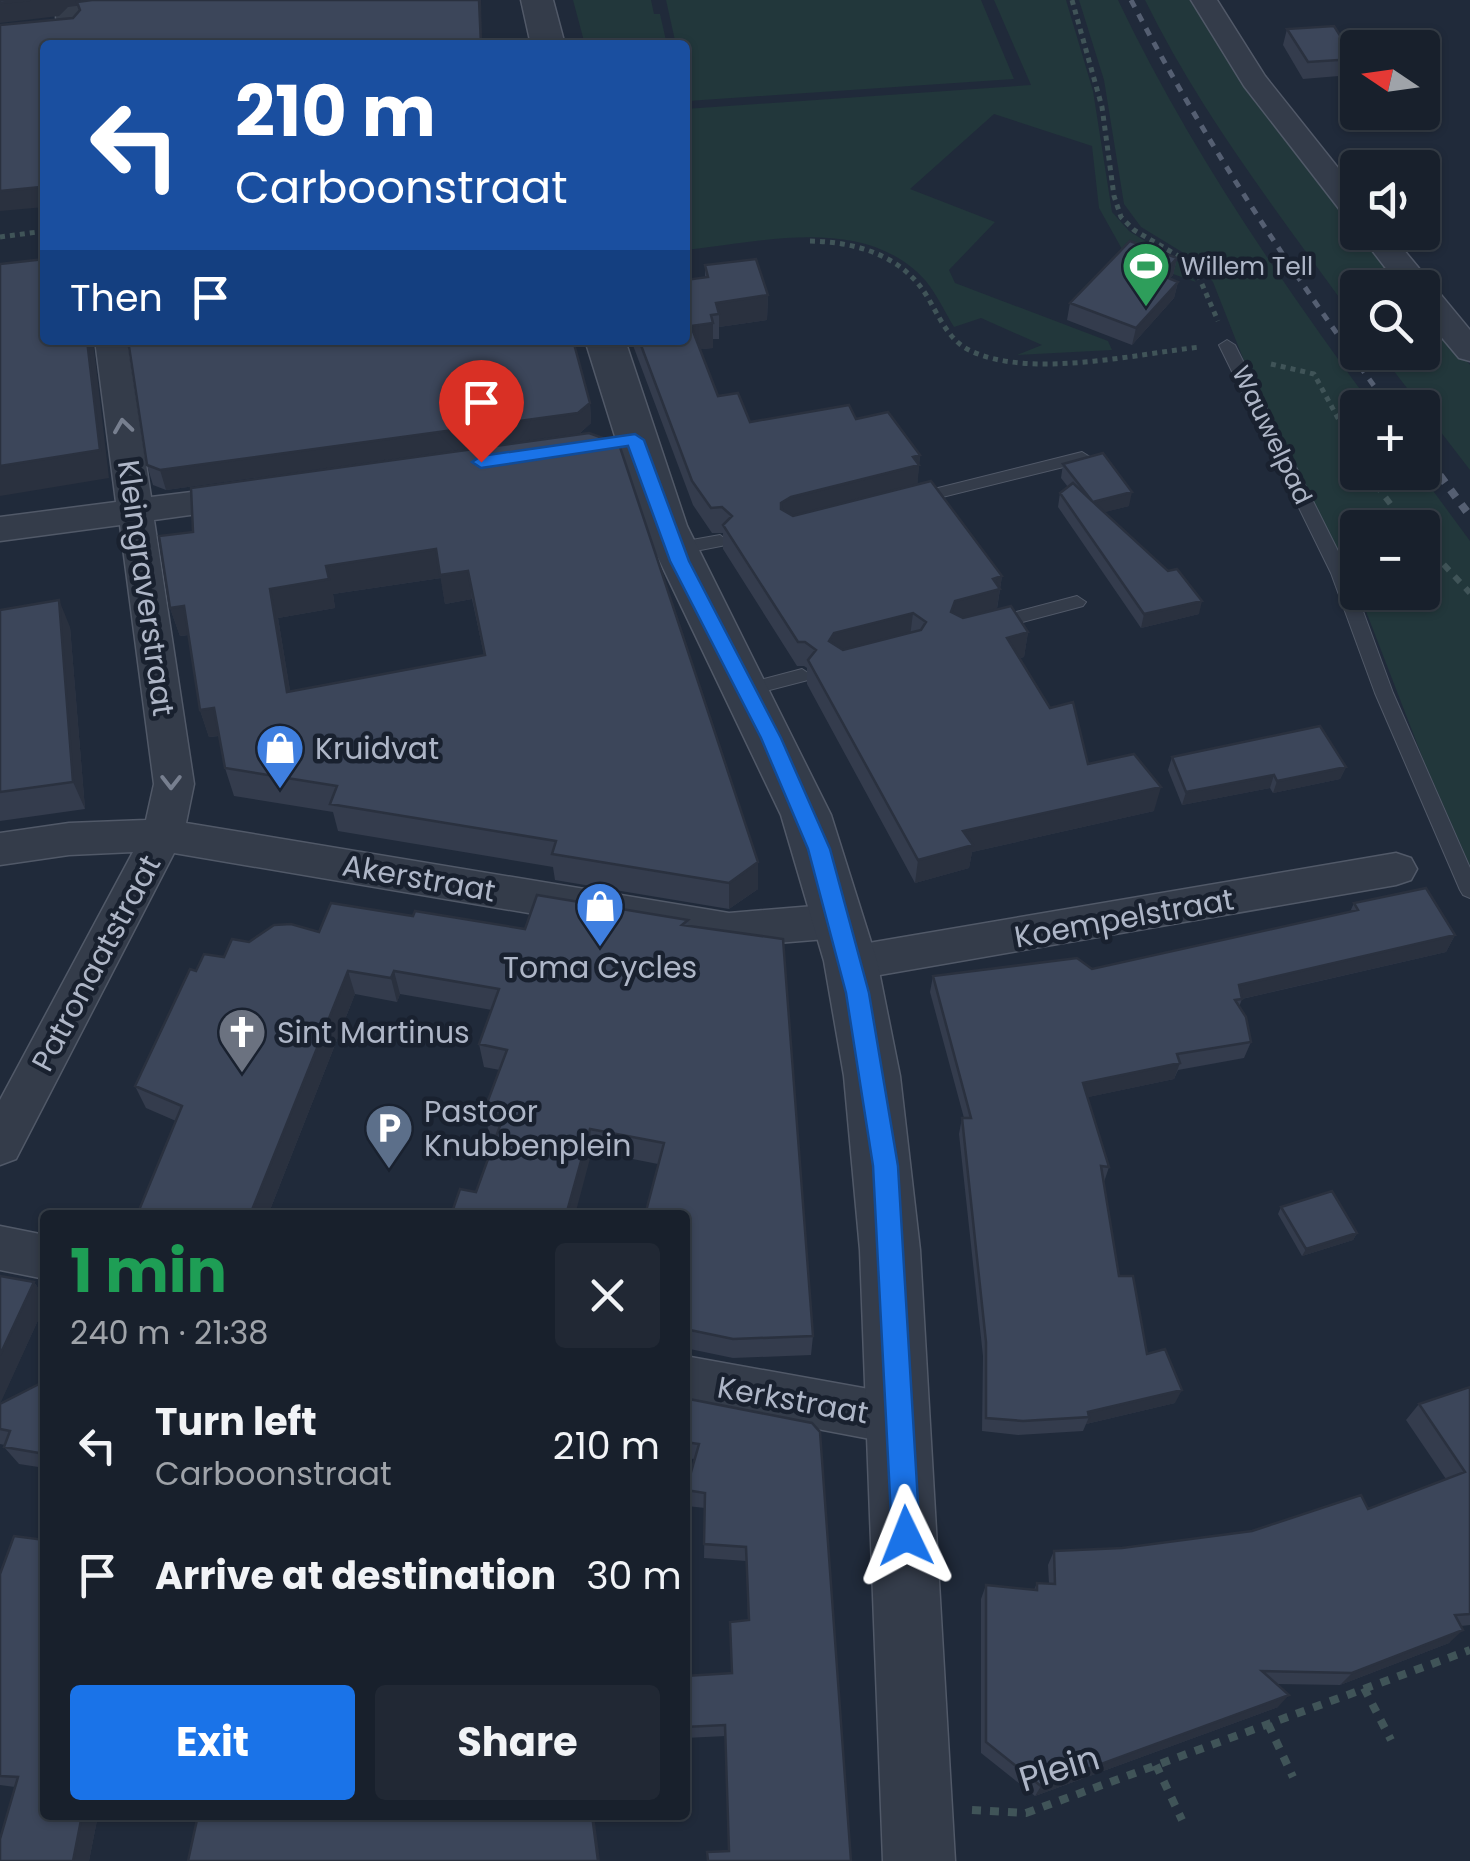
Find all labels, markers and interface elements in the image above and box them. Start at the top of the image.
north arrow [1340,30,1440,130]
map controls [1340,30,1440,610]
text: 210 m [235,62,436,161]
icon: left [70,80,200,210]
button: sound [1340,150,1440,250]
text: Carboonstraat [235,156,568,219]
sports icon: Willem Tell [1120,240,1172,308]
place label: Willem Tell [1181,249,1313,284]
icon: arrive [183,270,238,325]
button: search [1340,270,1440,370]
text: Then [70,271,163,324]
pin [439,360,524,463]
street label: Wauwelpad [1223,360,1321,510]
icon: arrive [454,375,509,430]
button: + [1340,390,1440,490]
one-way arrow [114,418,135,434]
street label: Kleingraverstraat [107,457,185,719]
button: − [1340,510,1440,610]
shop icon: Kruidvat [254,722,306,790]
place label: Kruidvat [315,727,439,770]
one-way arrow [160,775,182,790]
street label: Akerstraat [339,843,499,913]
street label: Patronaatstraat [21,847,171,1079]
street label: Koempelstraat [1011,878,1237,958]
shop icon: Toma Cycles [574,880,626,948]
place label: Toma Cycles [503,946,697,989]
church icon: Sint Martinus [216,1006,268,1074]
place label: Sint Martinus [277,1011,470,1054]
place label: Pastoor Knubbenplein [424,1090,632,1167]
parking icon: Pastoor Knubbenplein [363,1102,415,1170]
text: 1 min [70,1229,227,1313]
button: close [555,1243,660,1348]
text: 240 m · 21:38 [70,1310,269,1355]
street label: Kerkstraat [714,1366,872,1434]
text: Turn left [155,1395,317,1448]
icon: left [70,1418,125,1473]
text: 210 m [553,1419,660,1472]
text: Carboonstraat [155,1451,392,1496]
position arrow [854,1484,958,1588]
icon: arrive [70,1548,125,1603]
text: Arrive at destination [155,1549,556,1602]
text: 30 m [586,1549,682,1602]
button: Exit [70,1685,355,1800]
button: Share [375,1685,660,1800]
street label: Plein [1013,1733,1105,1803]

